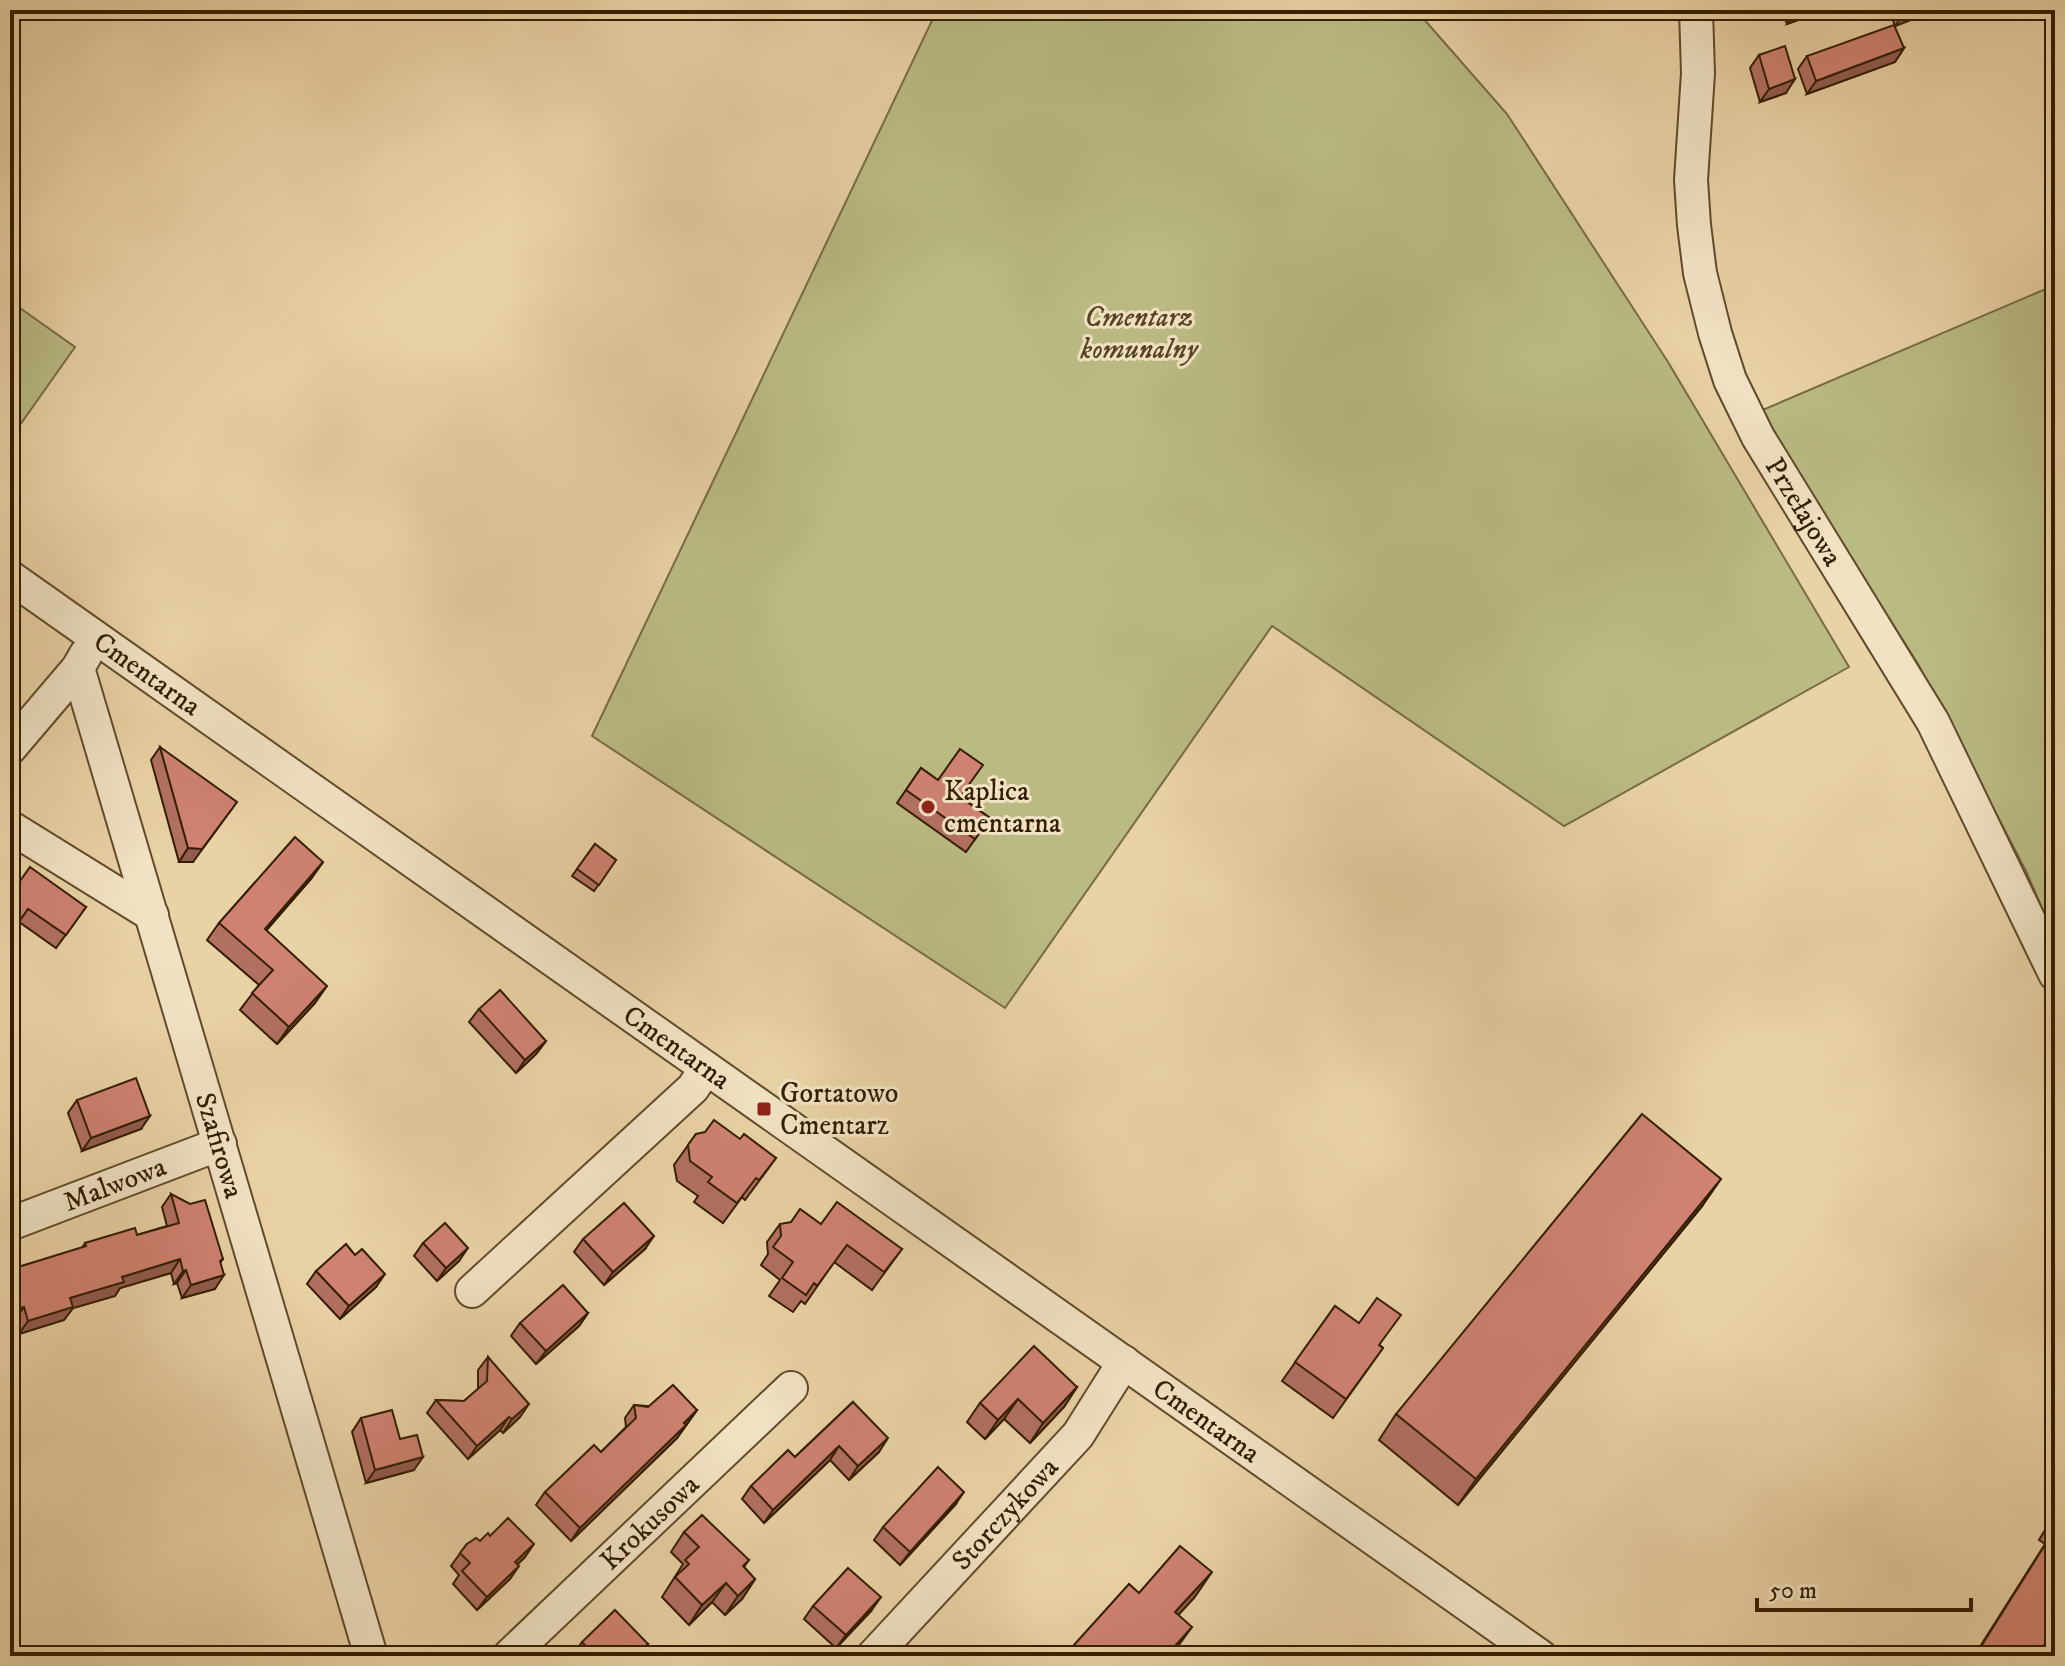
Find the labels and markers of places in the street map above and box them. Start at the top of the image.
place label: Kaplica cmentarna [944,774,1061,841]
marker: Kaplica cmentarna [919,798,937,816]
place label: Gortatowo Cmentarz [780,1076,898,1143]
marker: Gortatowo Cmentarz [755,1100,773,1118]

